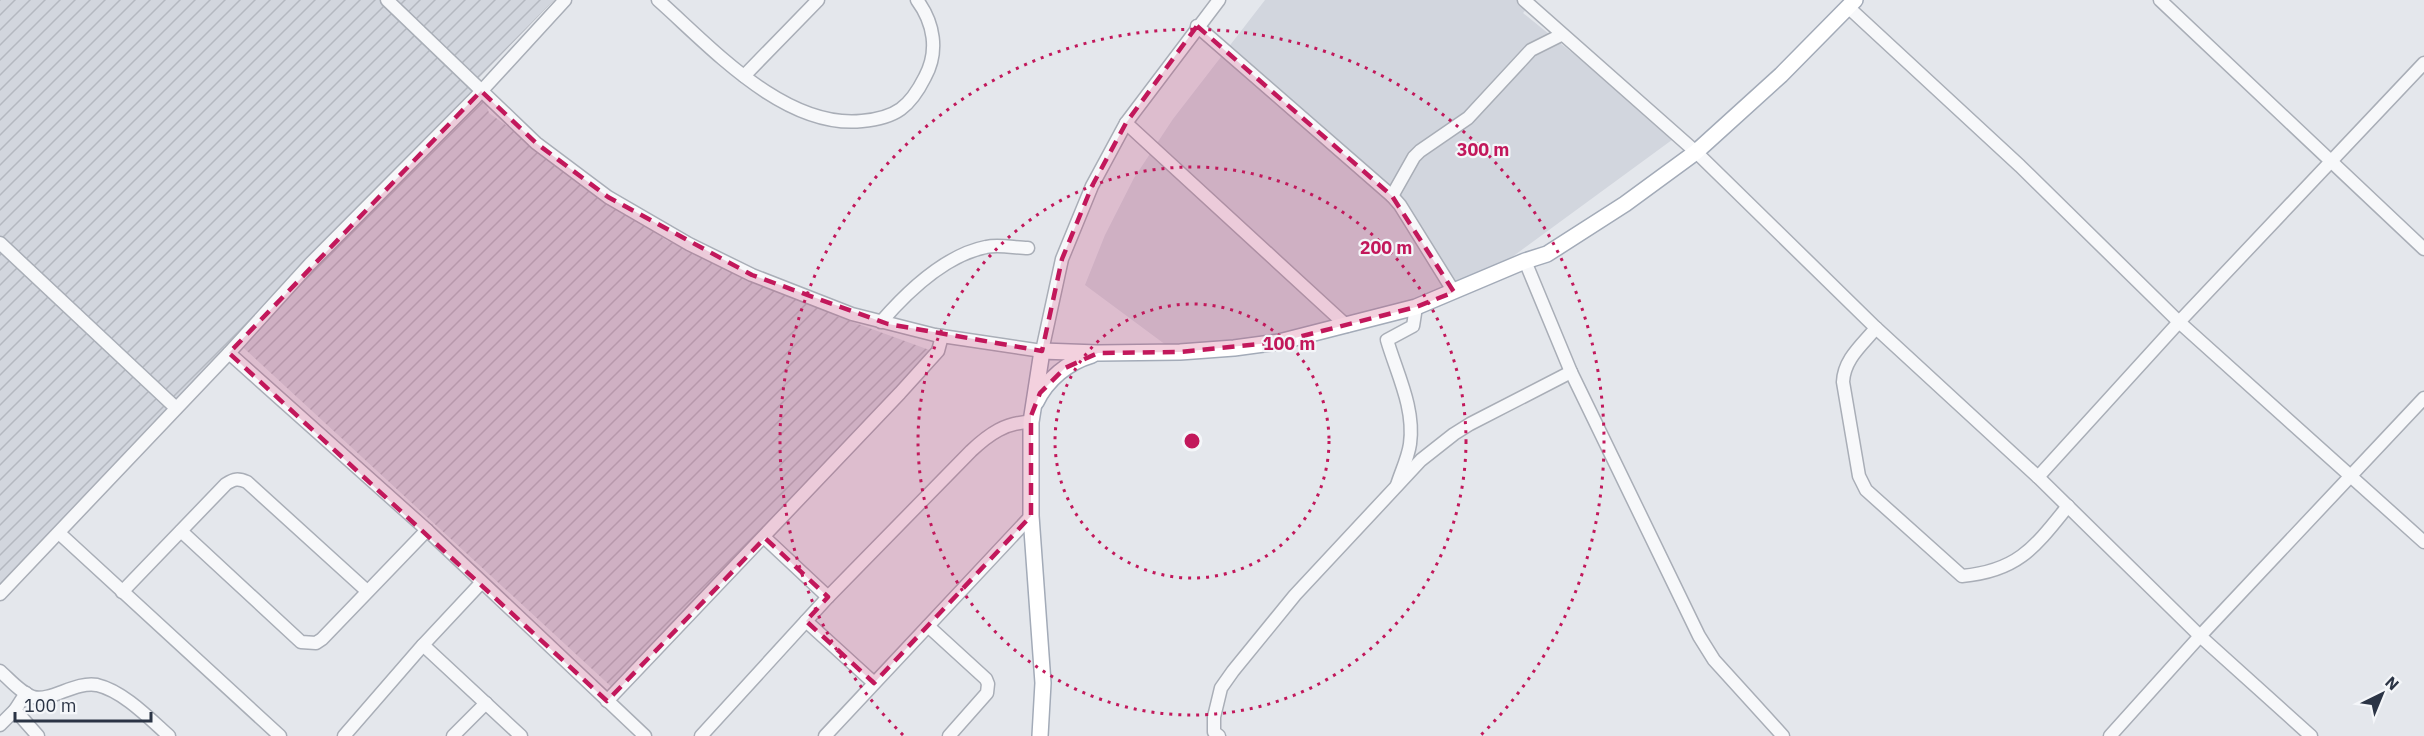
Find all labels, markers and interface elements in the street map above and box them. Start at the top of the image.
text: 300 m [1457,138,1509,161]
text: 200 m [1360,236,1412,259]
text: 100 m [1263,332,1315,355]
centre of rings [1182,431,1202,451]
north arrow [2352,664,2412,724]
text: N [2381,672,2403,694]
scale bar [15,685,152,723]
text: 100 m [24,694,76,717]

